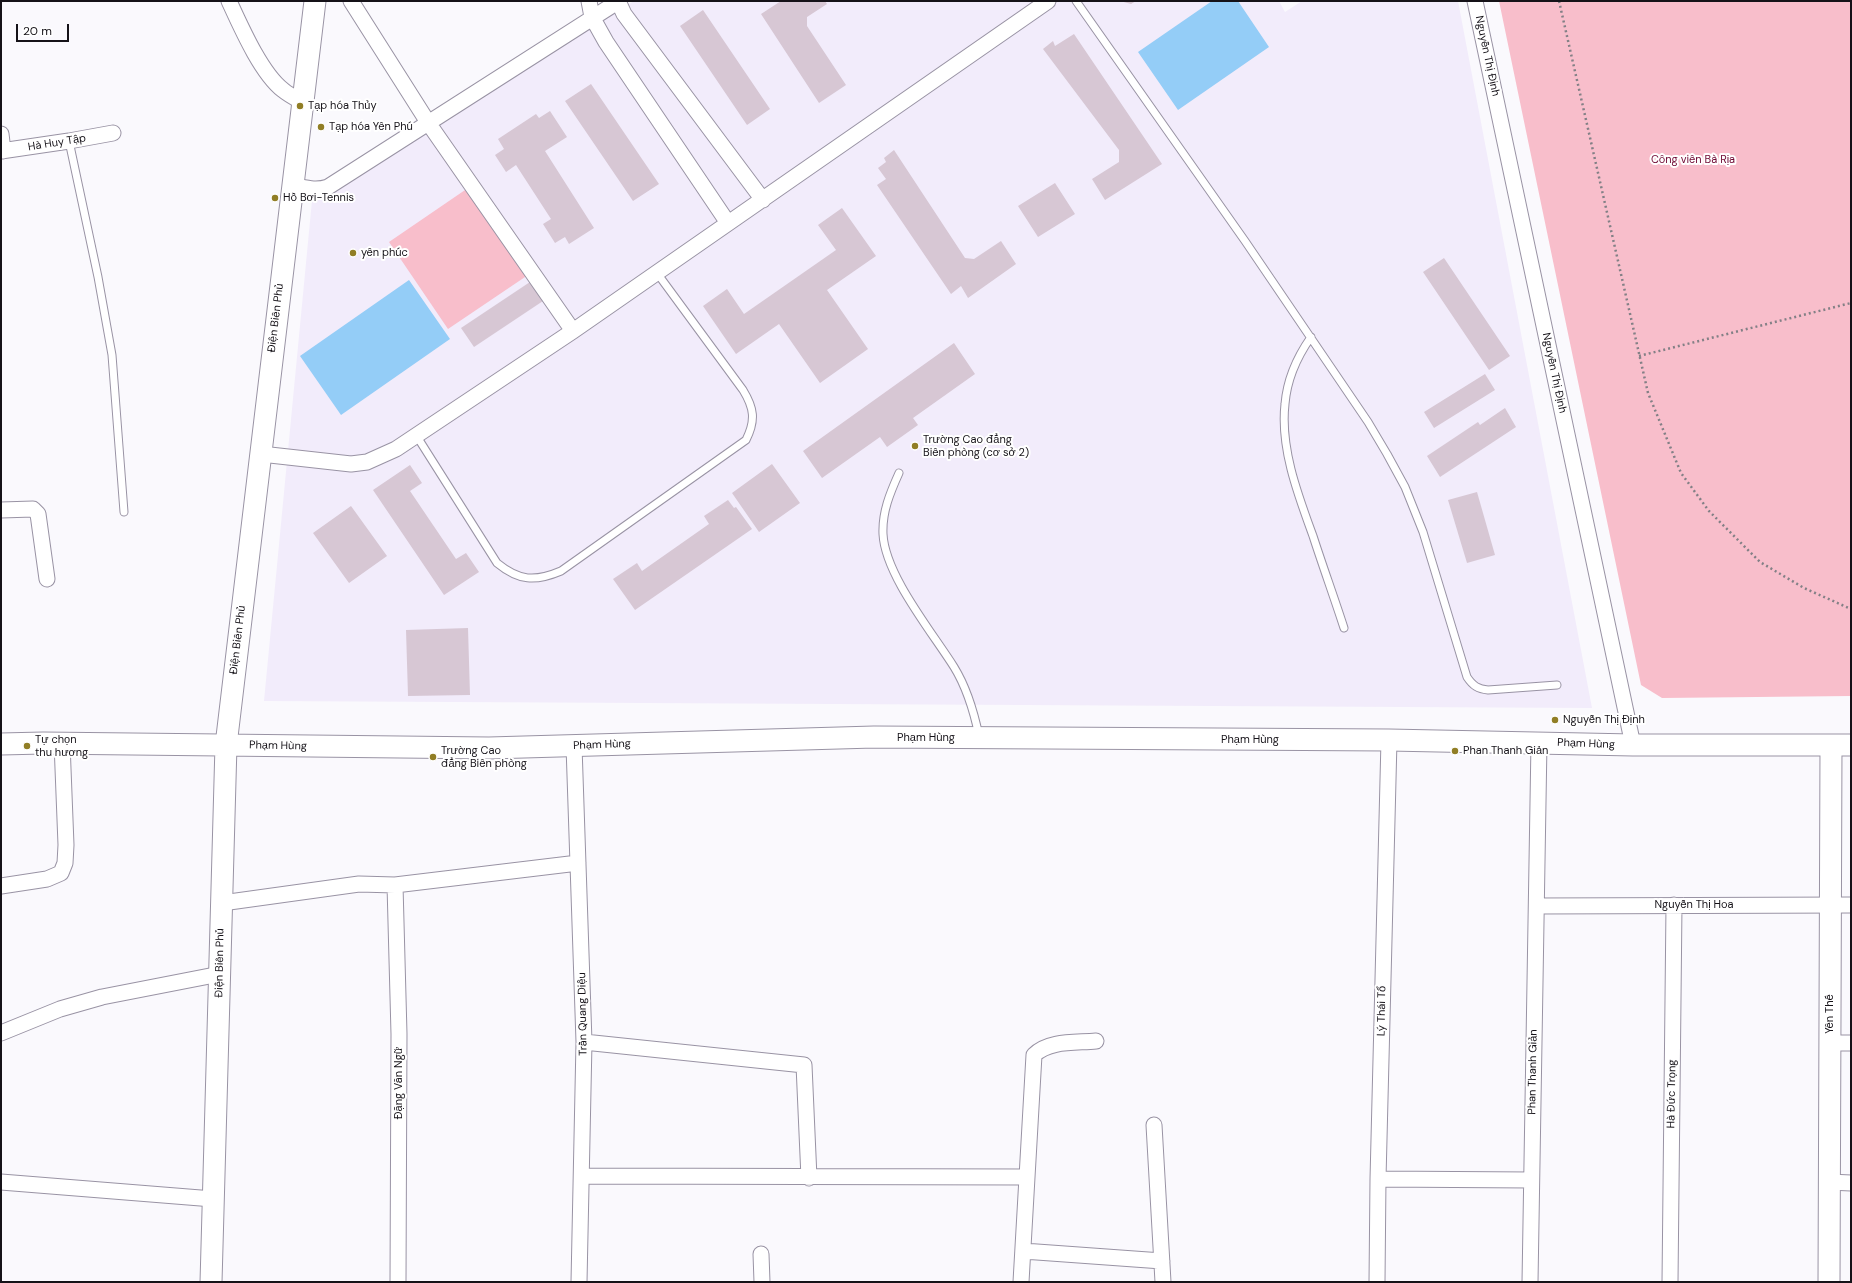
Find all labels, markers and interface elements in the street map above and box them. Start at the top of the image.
street label: Nguyễn Thị Định [1472,15,1502,97]
scale bar [18,16,71,42]
text: 20 m [23,23,52,39]
place label: Tạp hóa Thủy [308,99,377,113]
marker: Tạp hóa Thủy [295,101,305,111]
place label: Tạp hóa Yên Phú [329,120,413,134]
marker: Tạp hóa Yên Phú [316,122,326,132]
street label: Hà Huy Tập [27,132,87,154]
park label: Công viên Bà Rịa [1651,153,1735,167]
place label: Hồ Bơi-Tennis [283,191,354,205]
marker: Hồ Bơi-Tennis [270,193,280,203]
place label: yên phúc [361,246,408,260]
marker: yên phúc [348,248,358,258]
street label: Điện Biên Phủ [265,283,287,353]
street label: Nguyễn Thị Định [1539,332,1569,414]
place label: Trường Cao đẳng Biên phòng (cơ sở 2) [923,433,1029,459]
marker: Trường Cao đẳng Biên phòng (cơ sở 2) [910,441,920,451]
street label: Điện Biên Phủ [227,605,249,675]
place label: Nguyễn Thị Định [1563,713,1645,727]
marker: Nguyễn Thị Định [1550,715,1560,725]
street label: Phạm Hùng [897,731,955,745]
place label: Tự chọn thu hương [35,733,88,759]
street label: Phạm Hùng [1221,733,1279,747]
street label: Phạm Hùng [1557,736,1615,752]
street label: Phạm Hùng [573,737,631,753]
street label: Phạm Hùng [249,739,307,753]
marker: Tự chọn thu hương [22,741,32,751]
place label: Trường Cao đẳng Biên phòng [441,744,527,770]
place label: Phan Thanh Giản [1463,744,1548,758]
marker: Phan Thanh Giản [1450,746,1460,756]
marker: Trường Cao đẳng Biên phòng [428,752,438,762]
street label: Nguyễn Thị Hoa [1655,898,1733,912]
street label: Điện Biên Phủ [213,928,227,998]
street label: Trần Quang Diệu [576,972,590,1056]
street label: Lý Thái Tổ [1375,986,1389,1036]
street label: Yên Thế [1823,994,1837,1034]
street label: Phan Thanh Giản [1526,1029,1540,1115]
street label: Đặng Văn Ngữ [392,1047,406,1119]
street label: Hà Đức Trọng [1665,1059,1679,1129]

